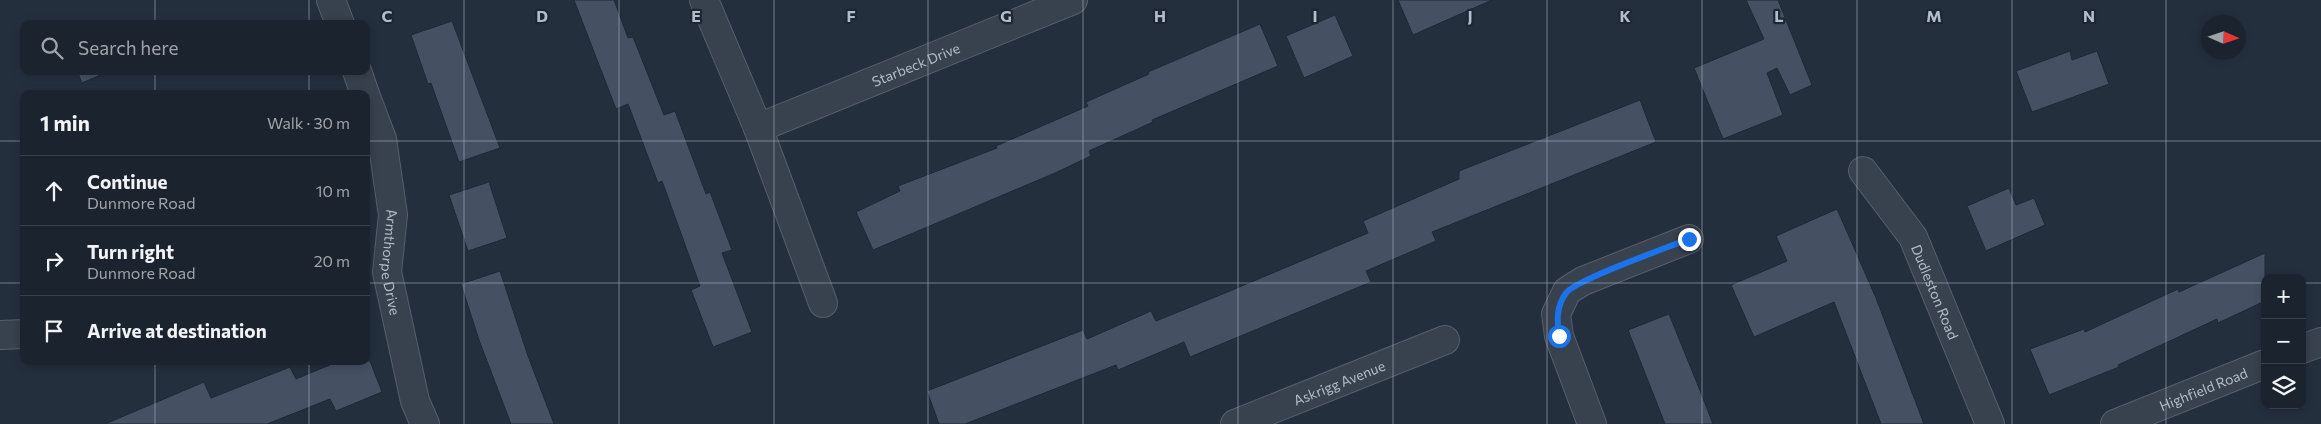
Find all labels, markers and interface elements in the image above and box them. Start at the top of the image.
text: C [382,6,393,25]
text: D [536,6,548,25]
text: E [691,6,701,25]
text: F [846,6,856,25]
text: G [1000,6,1012,25]
text: H [1154,6,1166,25]
text: I [1312,6,1318,25]
text: J [1467,6,1473,25]
text: K [1619,6,1631,25]
text: L [1774,6,1784,25]
text: M [1926,6,1942,25]
text: N [2083,6,2095,25]
north arrow [2201,15,2246,60]
search box [20,20,370,75]
icon: search [38,34,66,62]
text: Search here [78,36,178,59]
street label: Starbeck Drive [869,39,962,89]
text: 1 min [40,110,90,135]
text: Walk · 30 m [267,113,350,132]
text: Continue [87,170,167,193]
icon: ahead [40,177,68,205]
text: 10 m [316,181,350,200]
text: Dunmore Road [87,193,195,212]
street label: Armthorpe Drive [379,207,405,316]
route end [1678,228,1701,251]
text: Turn right [87,240,174,263]
street label: Dudleston Road [1908,242,1963,342]
icon: right [40,247,68,275]
text: 20 m [314,251,350,270]
text: Dunmore Road [87,263,195,282]
map controls [2261,274,2306,409]
button: + [2261,274,2306,319]
icon: arrive [40,317,68,345]
text: Arrive at destination [87,319,267,342]
button: − [2261,319,2306,364]
route start [1548,325,1571,348]
street label: Askrigg Avenue [1291,356,1387,408]
street label: Highfield Road [2157,363,2250,414]
button: layers [2261,364,2306,409]

